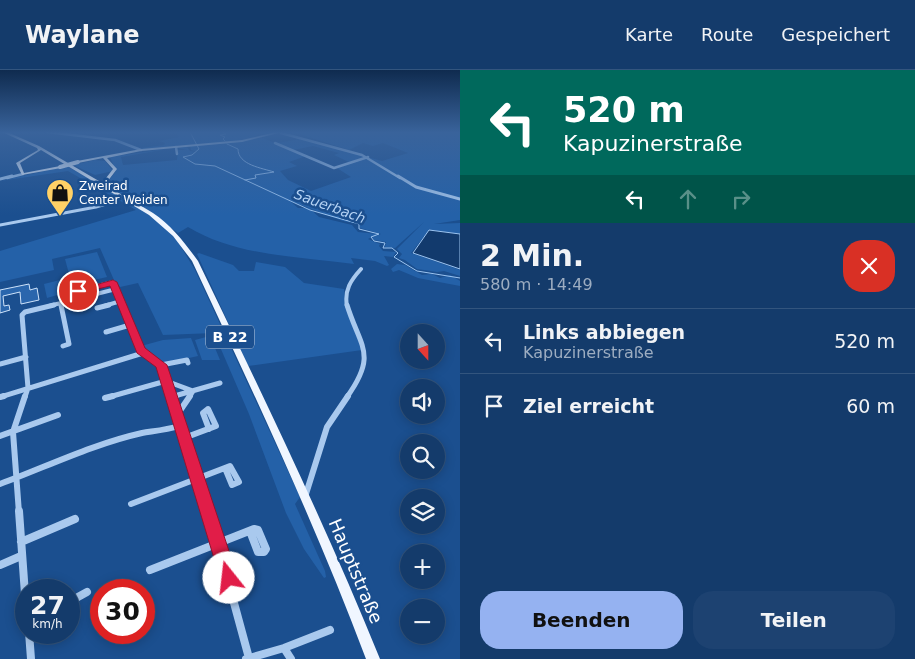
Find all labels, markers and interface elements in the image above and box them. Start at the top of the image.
text: Waylane [25,21,140,49]
text: Karte [625,24,673,45]
text: Route [701,24,753,45]
text: Gespeichert [781,24,890,45]
icon: left [480,90,545,155]
text: 520 m [563,90,685,130]
text: Kapuzinerstraße [563,131,743,156]
shop icon: Zweirad Center Weiden [45,178,75,217]
place label: Zweirad Center Weiden [79,179,168,207]
icon: left [621,185,649,213]
icon: ahead [674,185,702,213]
icon: right [727,185,755,213]
water label: Sauerbach [292,186,368,226]
text: 2 Min. [480,238,584,273]
button: close [843,240,895,292]
pin [57,270,99,312]
text: 580 m · 14:49 [480,275,593,294]
icon: arrive [64,277,92,305]
text: Links abbiegen [523,321,685,343]
north arrow [400,324,445,369]
map controls [400,324,445,644]
road number: B 22 [206,326,254,348]
icon: left [480,327,508,355]
text: 520 m [834,330,895,352]
text: Kapuzinerstraße [523,343,654,362]
button: sound [400,379,445,424]
icon: arrive [480,392,508,420]
text: Ziel erreicht [523,395,654,417]
text: 60 m [846,395,895,417]
button: search [400,434,445,479]
button: layers [400,489,445,534]
street label: Hauptstraße [325,515,387,627]
button: + [400,544,445,589]
position arrow [202,551,254,603]
speed limit sign: 30 [90,579,155,644]
text: 27 [30,591,65,620]
button: Beenden [480,591,683,649]
button: Teilen [693,591,895,649]
button: − [400,599,445,644]
text: km/h [32,617,63,631]

